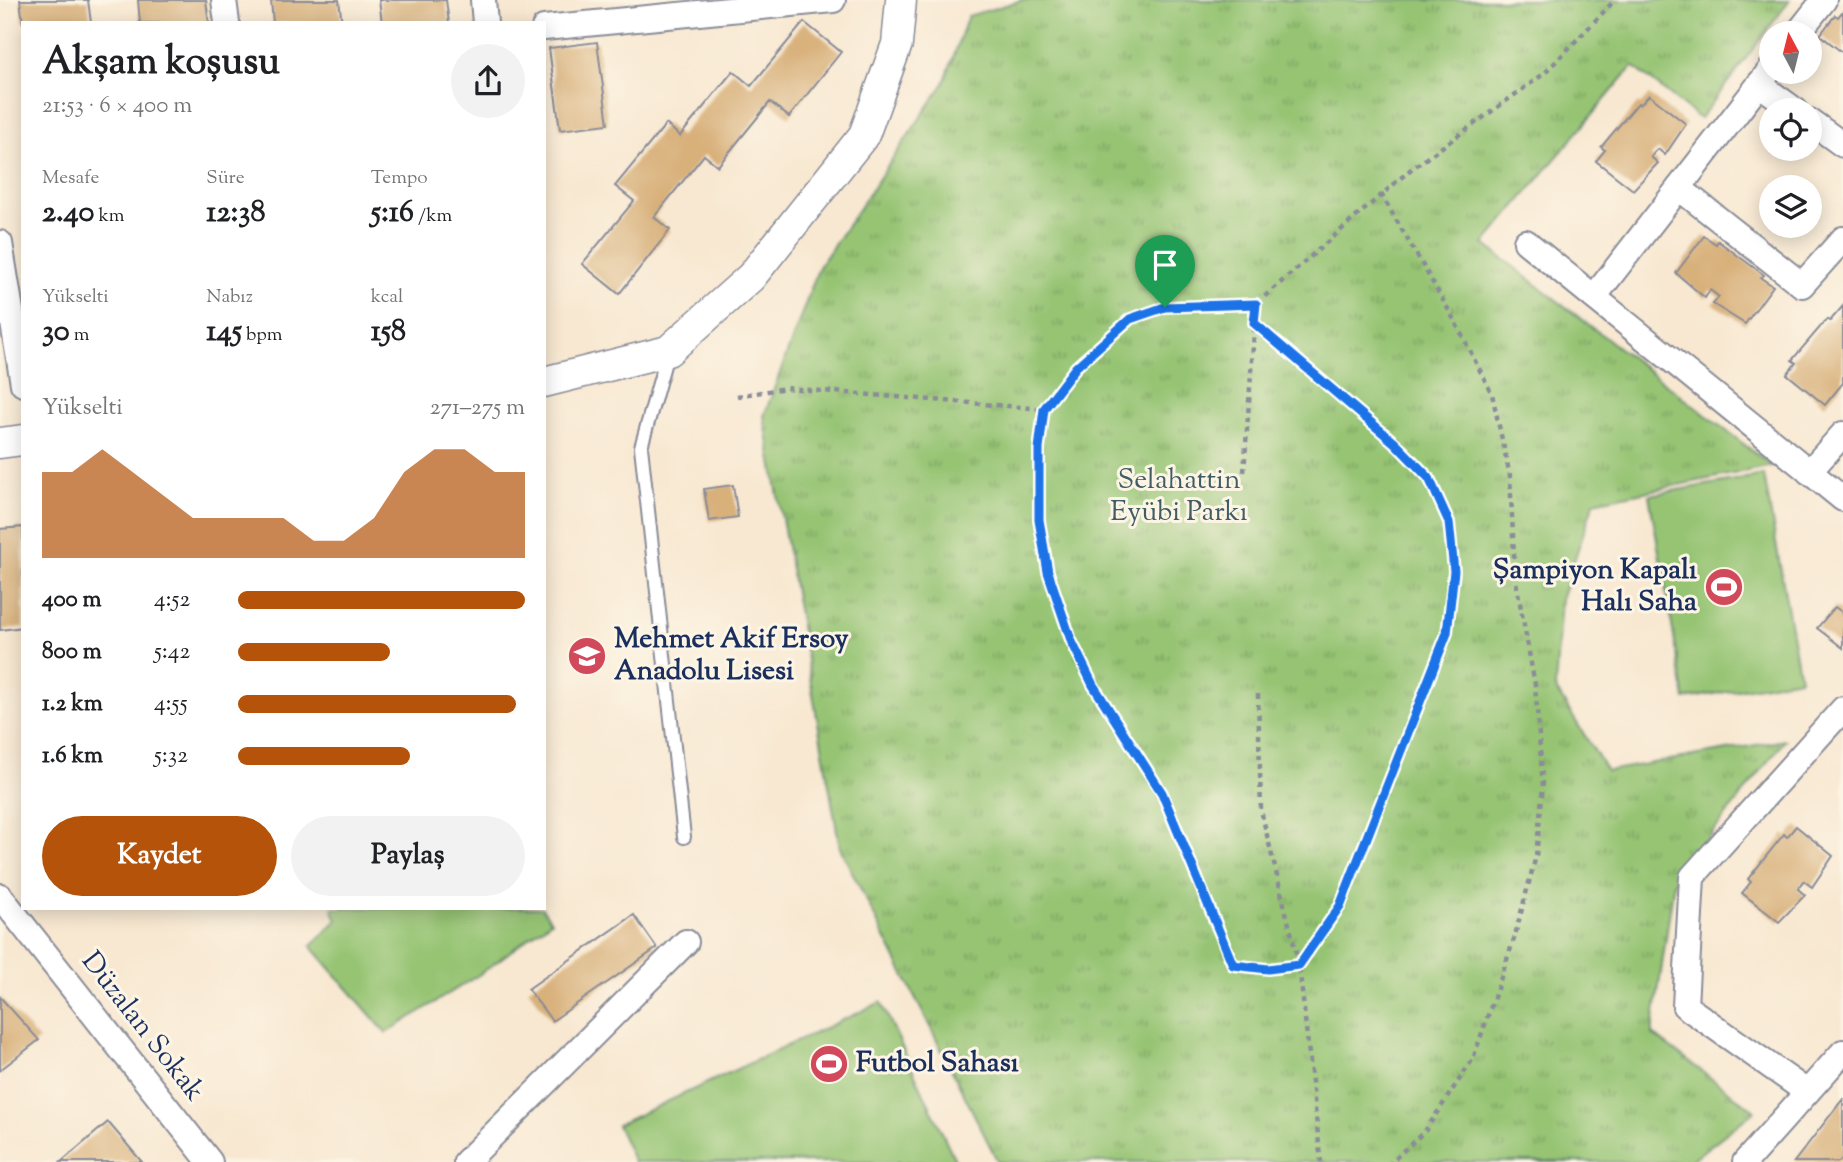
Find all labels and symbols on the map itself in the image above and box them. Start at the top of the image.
north arrow [1759,21,1822,84]
pin [1135,235,1195,307]
park label: Selahattin Eyübi Parkı [1110,461,1248,533]
place label: Şampiyon Kapalı Halı Saha [1493,551,1697,623]
sports icon: Şampiyon Kapalı Halı Saha [1703,566,1745,608]
place label: Mehmet Akif Ersoy Anadolu Lisesi [614,620,848,692]
school or university icon: Mehmet Akif Ersoy Anadolu Lisesi [566,635,608,677]
street label: Düzalan Sokak [71,944,213,1110]
sports icon: Futbol Sahası [808,1043,850,1085]
place label: Futbol Sahası [856,1044,1019,1084]

